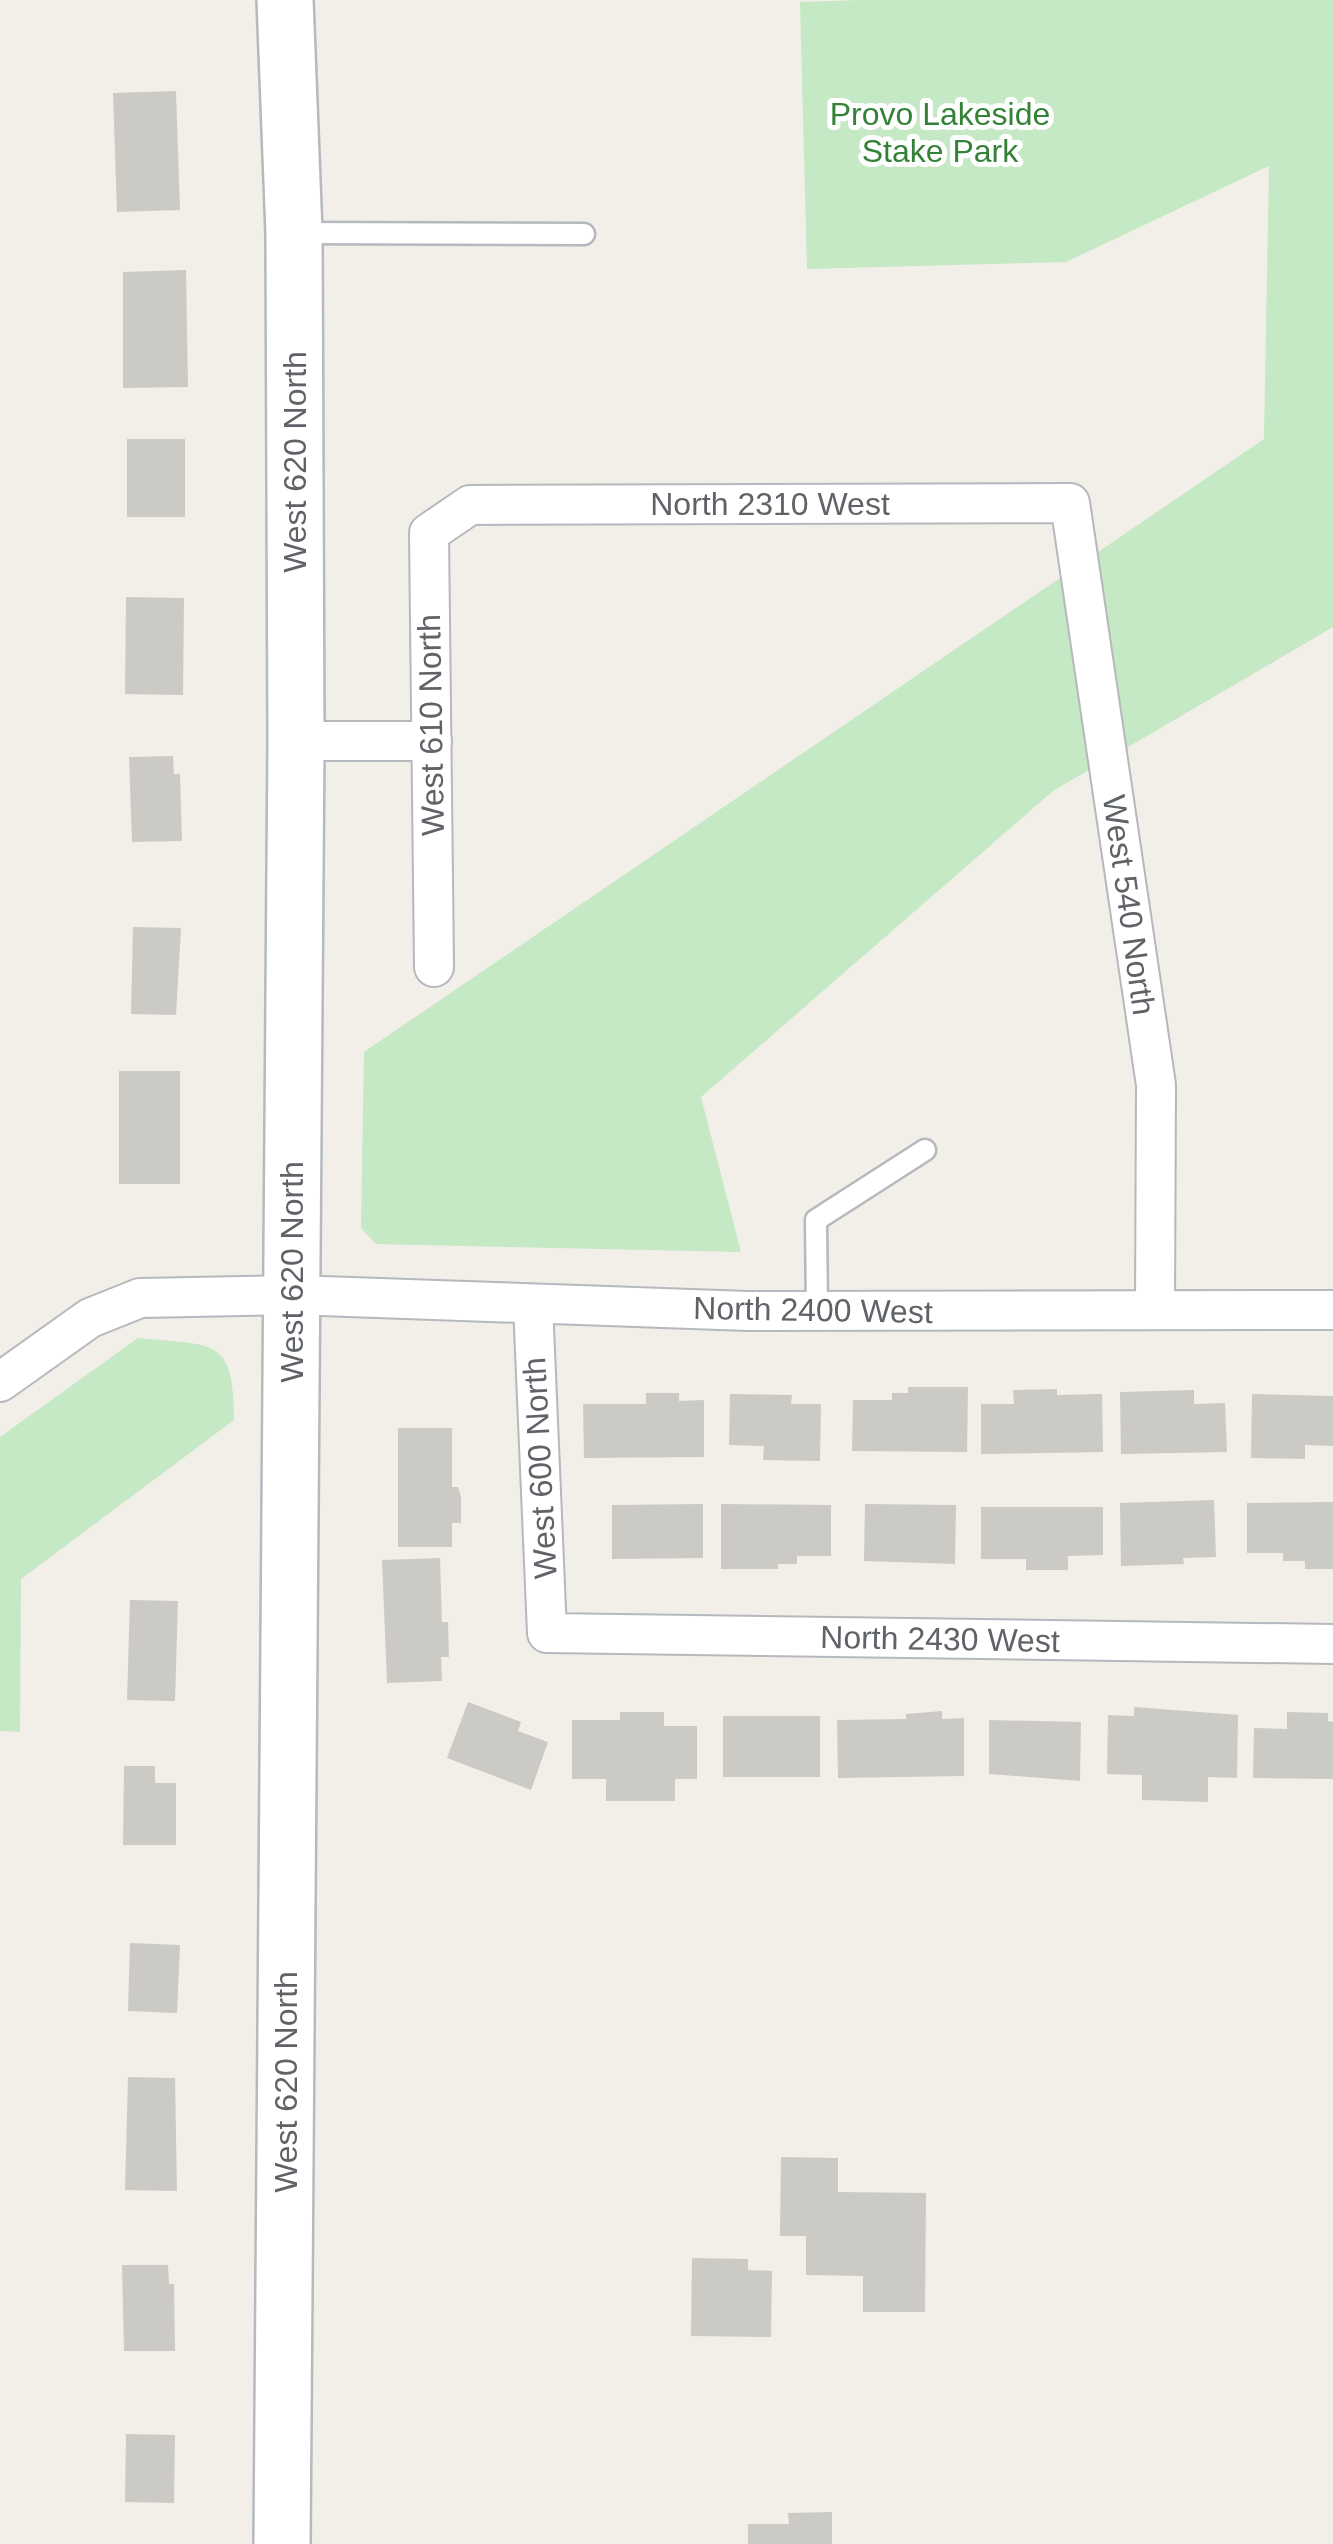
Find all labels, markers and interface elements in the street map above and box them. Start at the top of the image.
park label: Provo Lakeside Stake Park [830,96,1050,169]
street label: West 620 North [277,351,313,573]
street label: North 2310 West [650,486,890,522]
street label: West 610 North [411,614,451,836]
street label: West 540 North [1096,793,1162,1017]
street label: West 620 North [274,1161,310,1383]
street label: North 2400 West [693,1290,933,1330]
street label: West 600 North [516,1356,564,1580]
street label: North 2430 West [820,1619,1060,1659]
street label: West 620 North [268,1971,304,2193]

